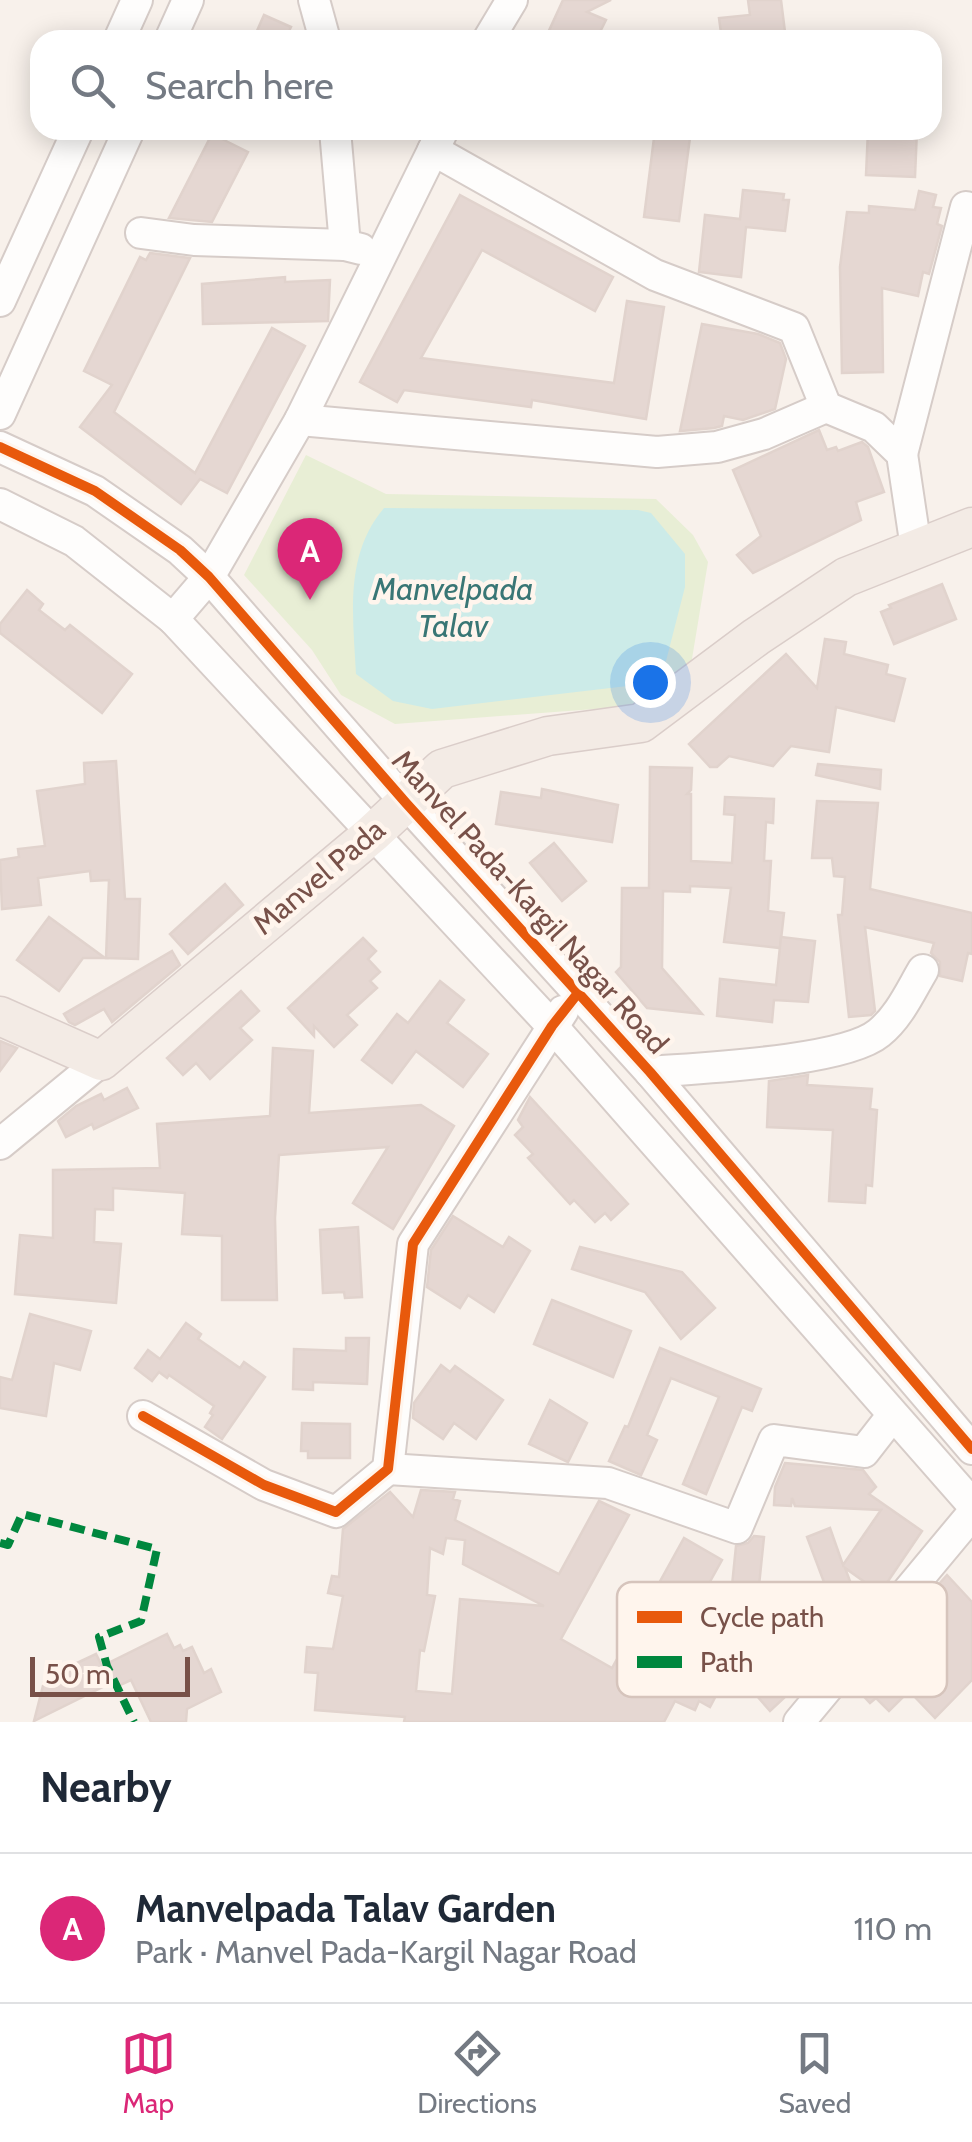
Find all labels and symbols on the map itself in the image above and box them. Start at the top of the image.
pin: A [278,518,342,600]
water label: Manvelpada Talav [371,569,534,645]
your location [625,657,676,708]
street label: Manvel Pada-Kargil Nagar Road [384,742,677,1061]
street label: Manvel Pada [245,810,393,942]
legend [617,1582,947,1697]
text: Cycle path [700,1600,824,1634]
text: Path [700,1645,753,1679]
scale bar [30,1652,190,1696]

